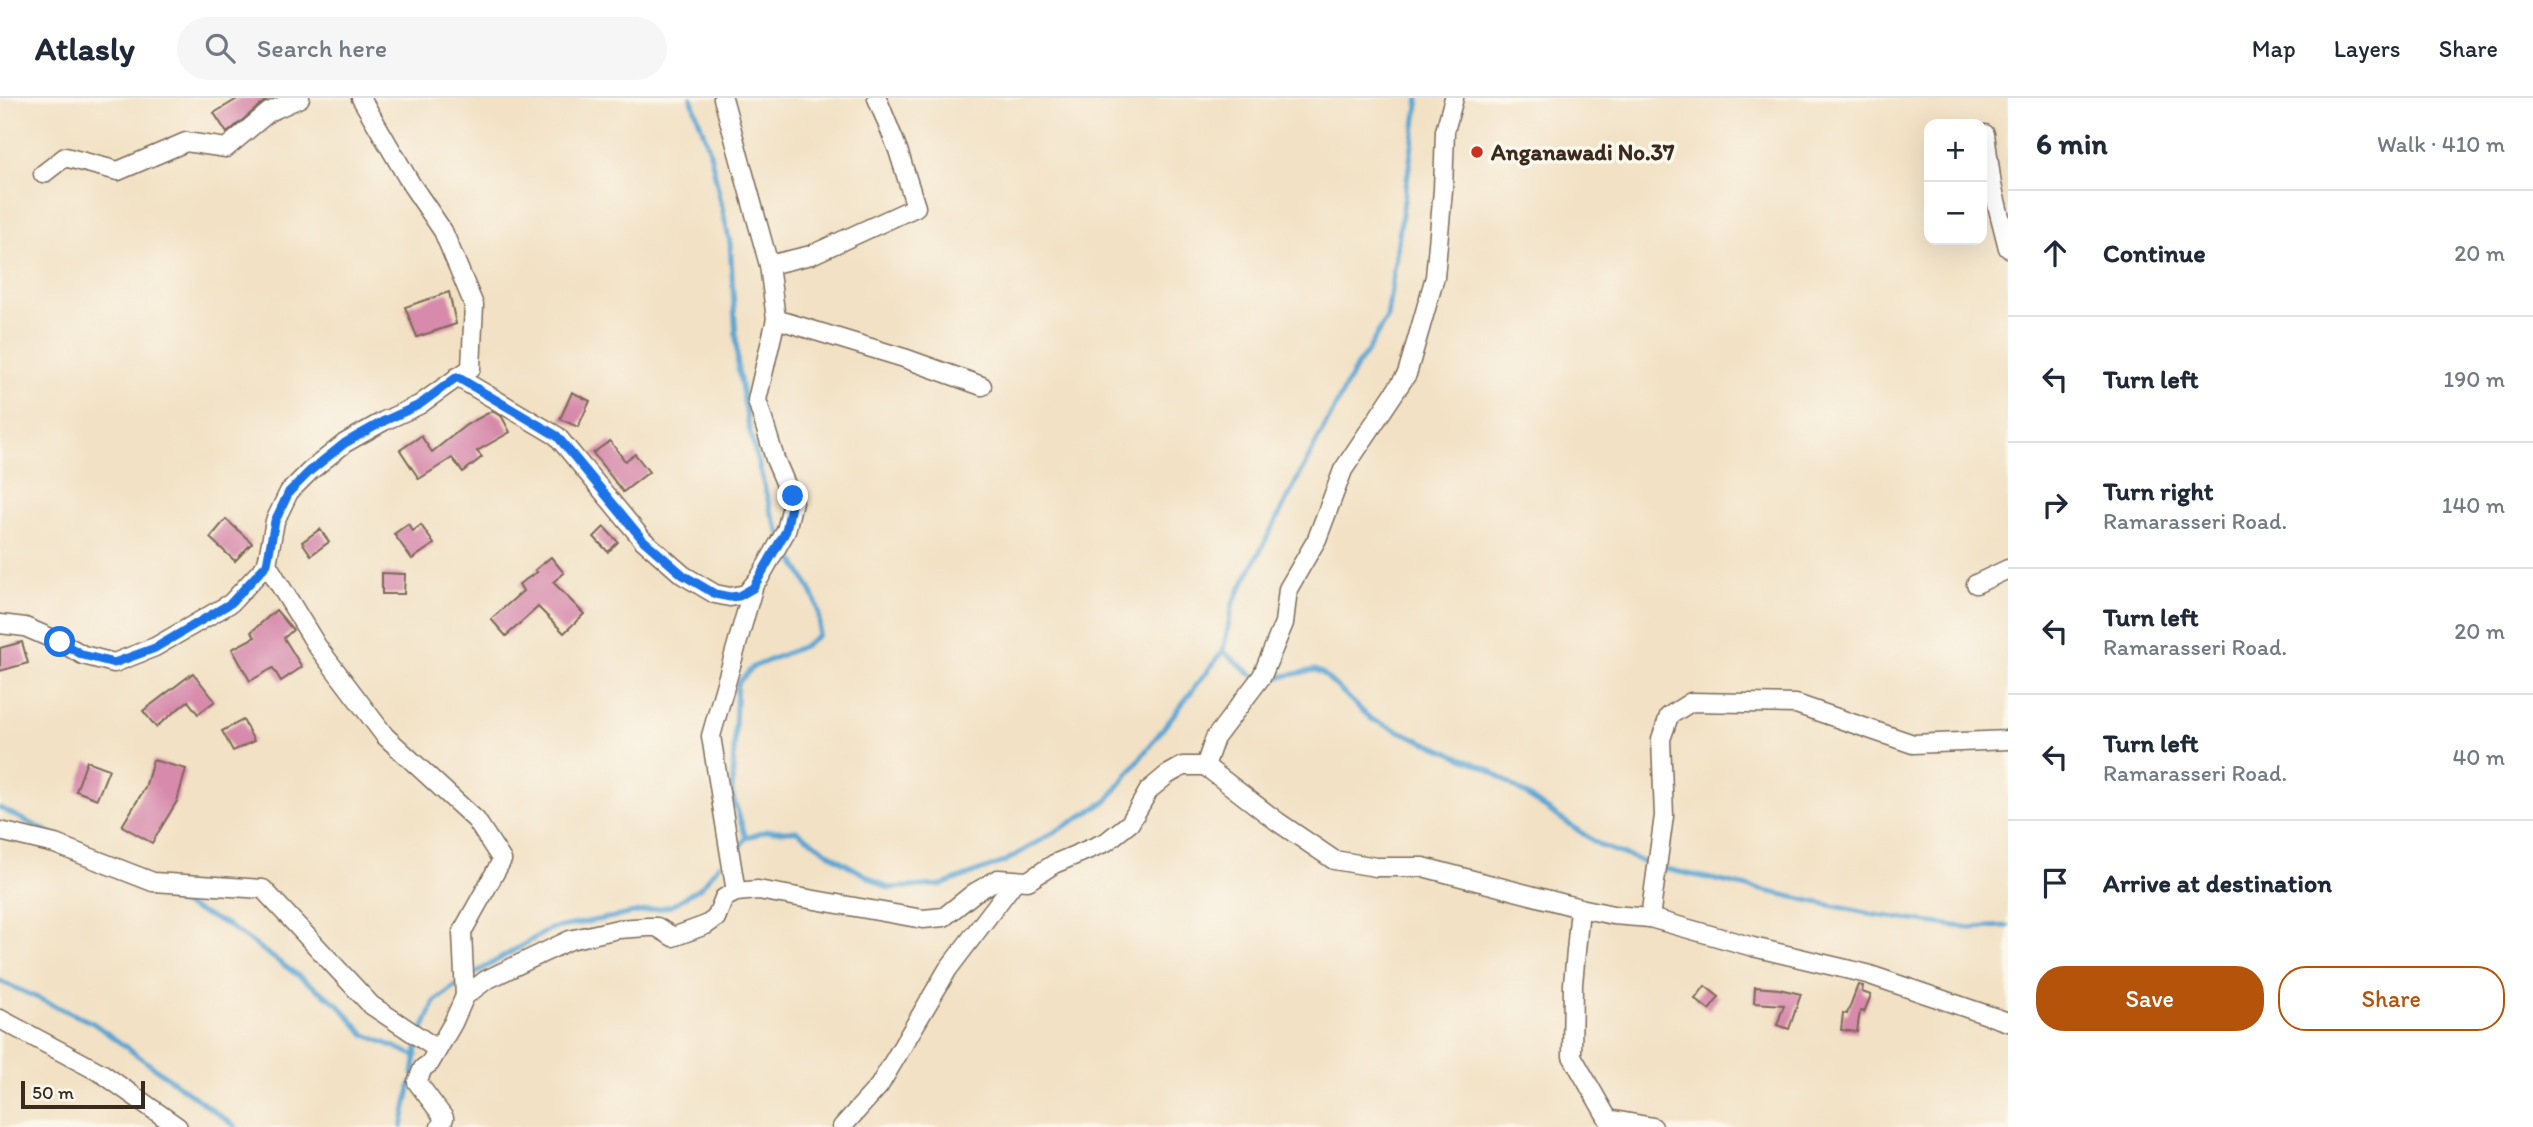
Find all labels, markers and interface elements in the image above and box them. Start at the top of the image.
search box [177,17,667,80]
text: Atlasly [35,29,135,68]
icon: search [201,29,239,67]
text: Search here [257,32,387,64]
text: Map [2252,34,2296,63]
text: Layers [2334,34,2401,63]
text: Share [2439,34,2498,63]
map controls [1924,119,1987,245]
button: + [1924,119,1987,182]
text: 6 min [2036,125,2108,162]
text: Walk · 410 m [2377,130,2505,158]
place label: Anganawadi No.37 [1490,138,1675,166]
marker: Anganawadi No.37 [1469,144,1485,160]
button: − [1924,182,1987,245]
icon: ahead [2036,234,2074,272]
text: Continue [2103,237,2206,269]
text: 20 m [2454,239,2505,267]
icon: left [2036,360,2074,398]
text: Turn left [2103,363,2199,395]
text: 190 m [2444,365,2505,393]
text: Turn right [2103,475,2214,507]
route end [777,480,808,511]
icon: right [2036,486,2074,524]
text: 140 m [2442,491,2505,519]
text: Ramarasseri Road. [2103,507,2287,535]
text: Turn left [2103,601,2199,633]
icon: left [2036,612,2074,650]
text: 20 m [2454,617,2505,645]
route start [44,626,75,657]
text: Ramarasseri Road. [2103,633,2287,661]
text: Turn left [2103,727,2199,759]
icon: left [2036,738,2074,776]
text: 40 m [2452,743,2505,771]
text: Ramarasseri Road. [2103,759,2287,787]
icon: arrive [2036,864,2074,902]
text: Arrive at destination [2103,867,2332,899]
button: Save [2036,966,2264,1031]
button: Share [2278,966,2505,1031]
scale bar [21,1078,145,1110]
text: 50 m [32,1081,74,1104]

